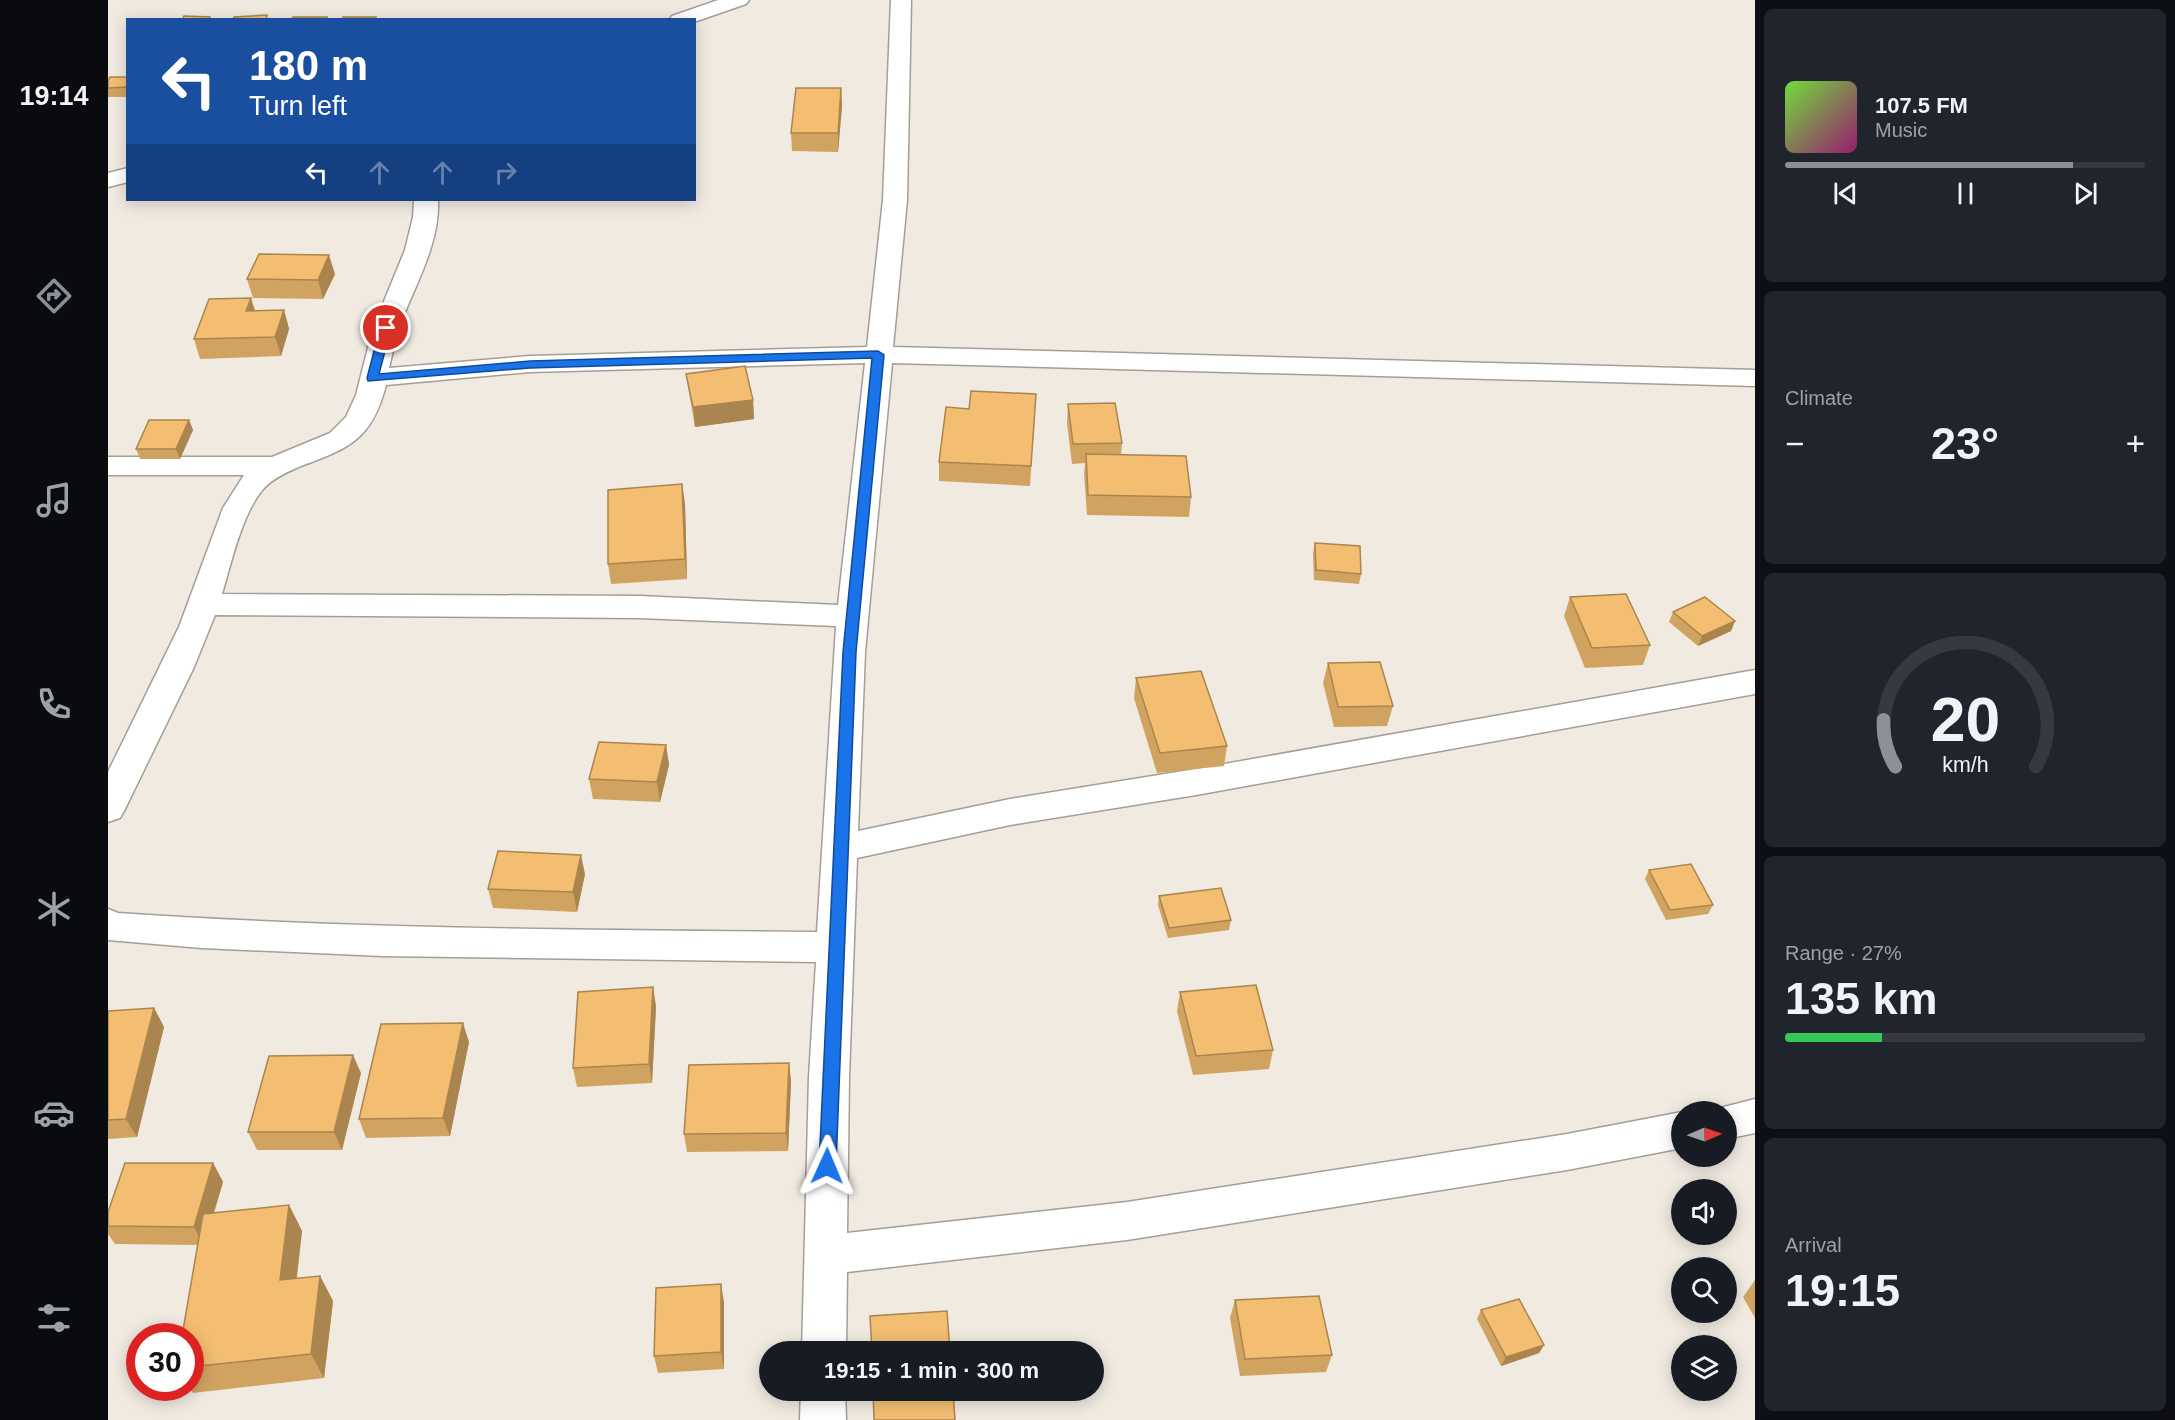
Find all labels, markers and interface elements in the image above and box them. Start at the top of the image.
icon: left [150,42,228,120]
text: 180 m [249,42,368,89]
text: 19:14 [19,81,89,111]
text: Turn left [249,91,347,121]
text: 107.5 FM [1875,93,1968,118]
text: Music [1875,119,1927,141]
icon: left [300,156,333,189]
icon: ahead [363,156,396,189]
icon: ahead [426,156,459,189]
icon: right [489,156,522,189]
icon: previous [1829,177,1862,210]
icon: pause [1949,177,1982,210]
icon: next [2069,177,2102,210]
icon: directions [33,275,75,317]
pin [360,302,411,353]
icon: arrive [369,311,402,344]
text: Climate [1785,387,1853,409]
text: 23° [1931,418,1999,469]
text: − [1785,425,1804,462]
text: + [2126,425,2145,462]
icon: music [33,479,75,521]
icon: phone [33,683,75,725]
text: 20 [1930,685,2000,754]
text: km/h [1942,753,1988,777]
icon: climate [33,888,75,930]
text: Range · 27% [1785,942,1902,964]
text: 135 km [1785,973,1938,1024]
icon: car [33,1092,75,1134]
north arrow [1671,1101,1737,1167]
map controls [1671,1101,1737,1401]
position arrow [795,1134,859,1198]
button: sound [1671,1179,1737,1245]
text: Arrival [1785,1234,1842,1256]
button: search [1671,1257,1737,1323]
text: 19:15 [1785,1265,1900,1316]
icon: filters [33,1297,75,1339]
speed limit sign: 30 [126,1323,204,1401]
button: layers [1671,1335,1737,1401]
text: 19:15 · 1 min · 300 m [824,1358,1039,1383]

